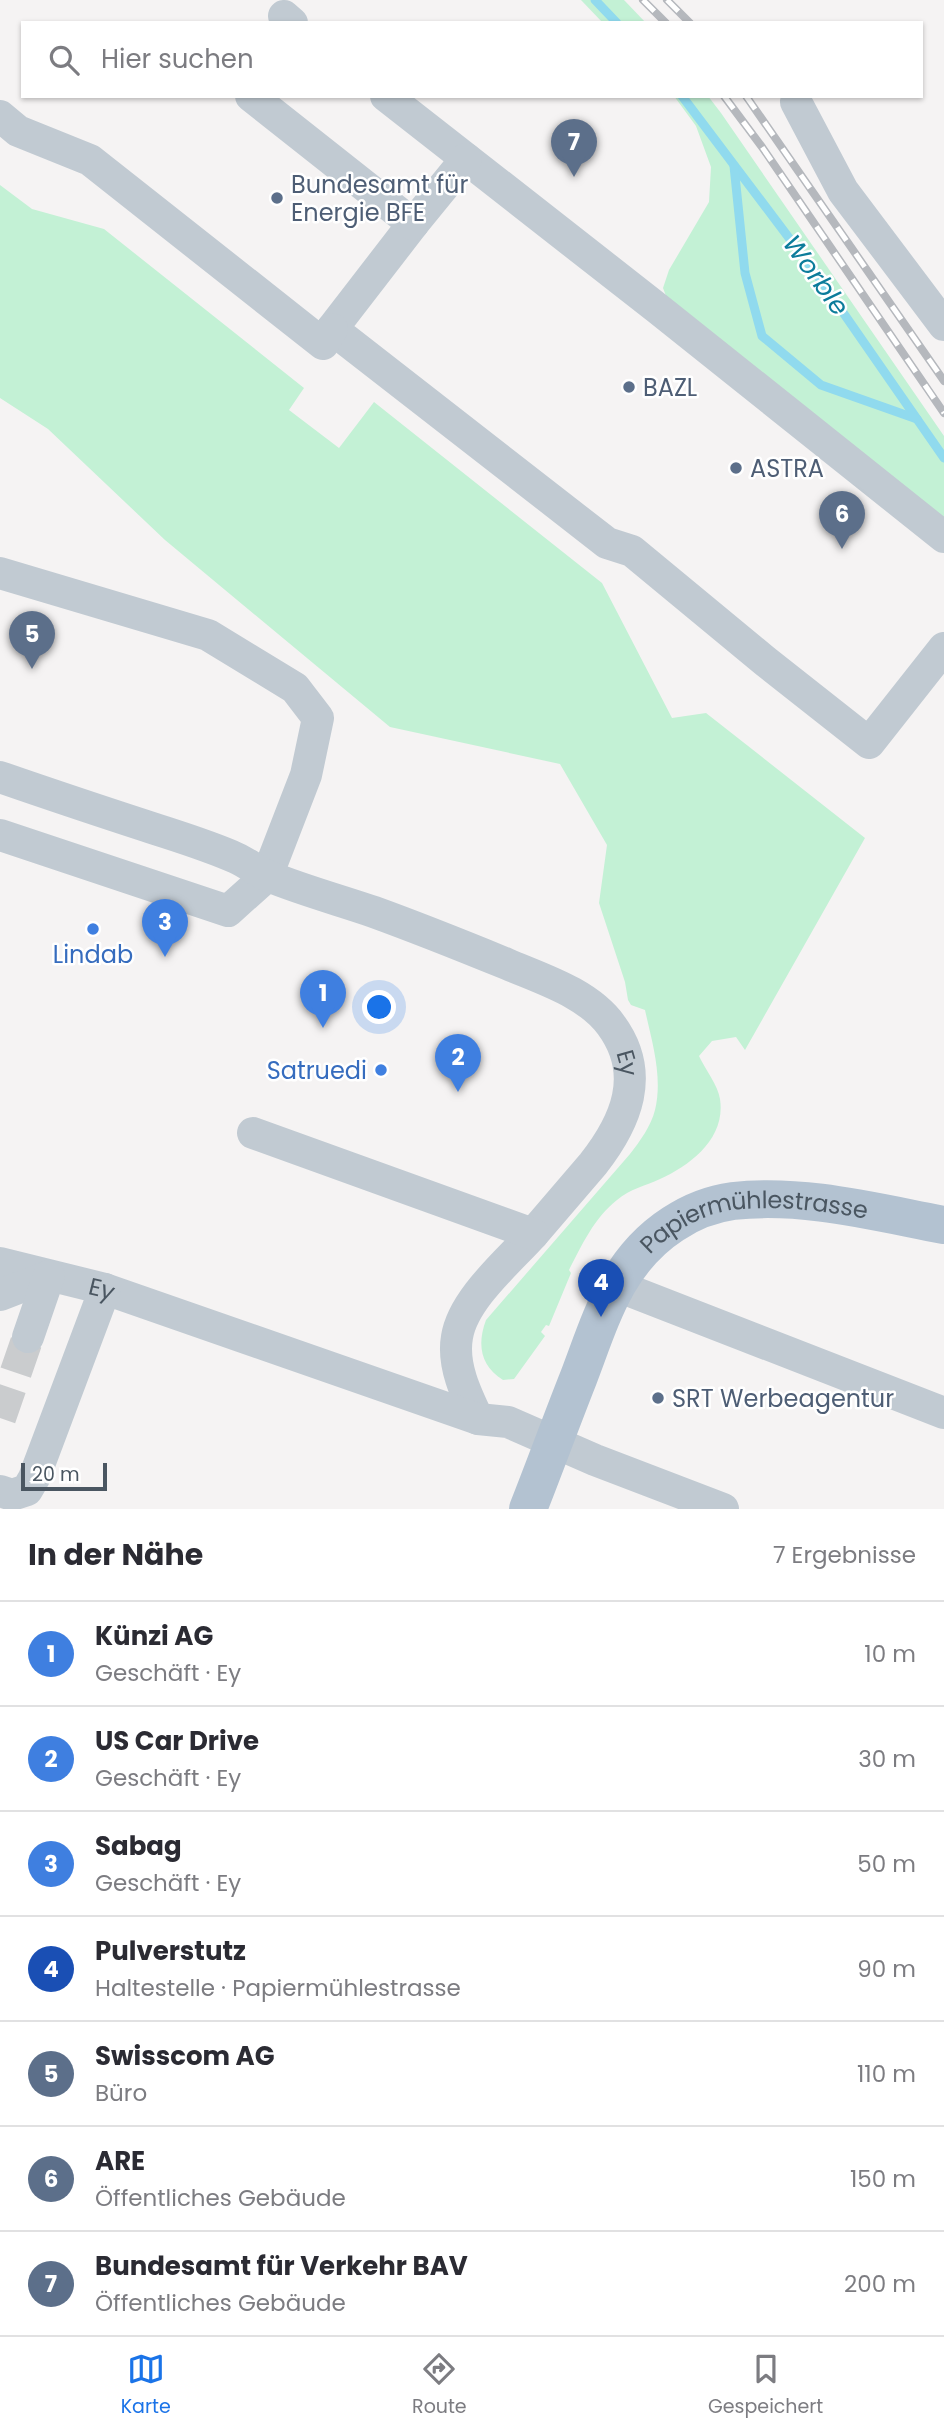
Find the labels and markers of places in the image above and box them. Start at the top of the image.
pin: 7 [551,119,597,177]
place label: Bundesamt für Energie BFE [291,168,468,229]
marker: Bundesamt für Energie BFE [269,190,285,206]
place label: BAZL [643,371,697,404]
marker: BAZL [621,379,637,395]
place label: ASTRA [750,452,824,485]
marker: ASTRA [728,460,744,476]
pin: 6 [819,491,865,549]
pin: 5 [9,611,55,669]
pin: 3 [142,899,188,957]
marker: Lindab [85,921,101,937]
place label: Lindab [53,938,133,971]
pin: 1 [300,970,346,1028]
pin: 2 [435,1034,481,1092]
place label: Satruedi [267,1054,367,1087]
marker: Satruedi [373,1062,389,1078]
pin: 4 [578,1259,624,1317]
place label: SRT Werbeagentur [672,1382,894,1415]
marker: SRT Werbeagentur [650,1390,666,1406]

